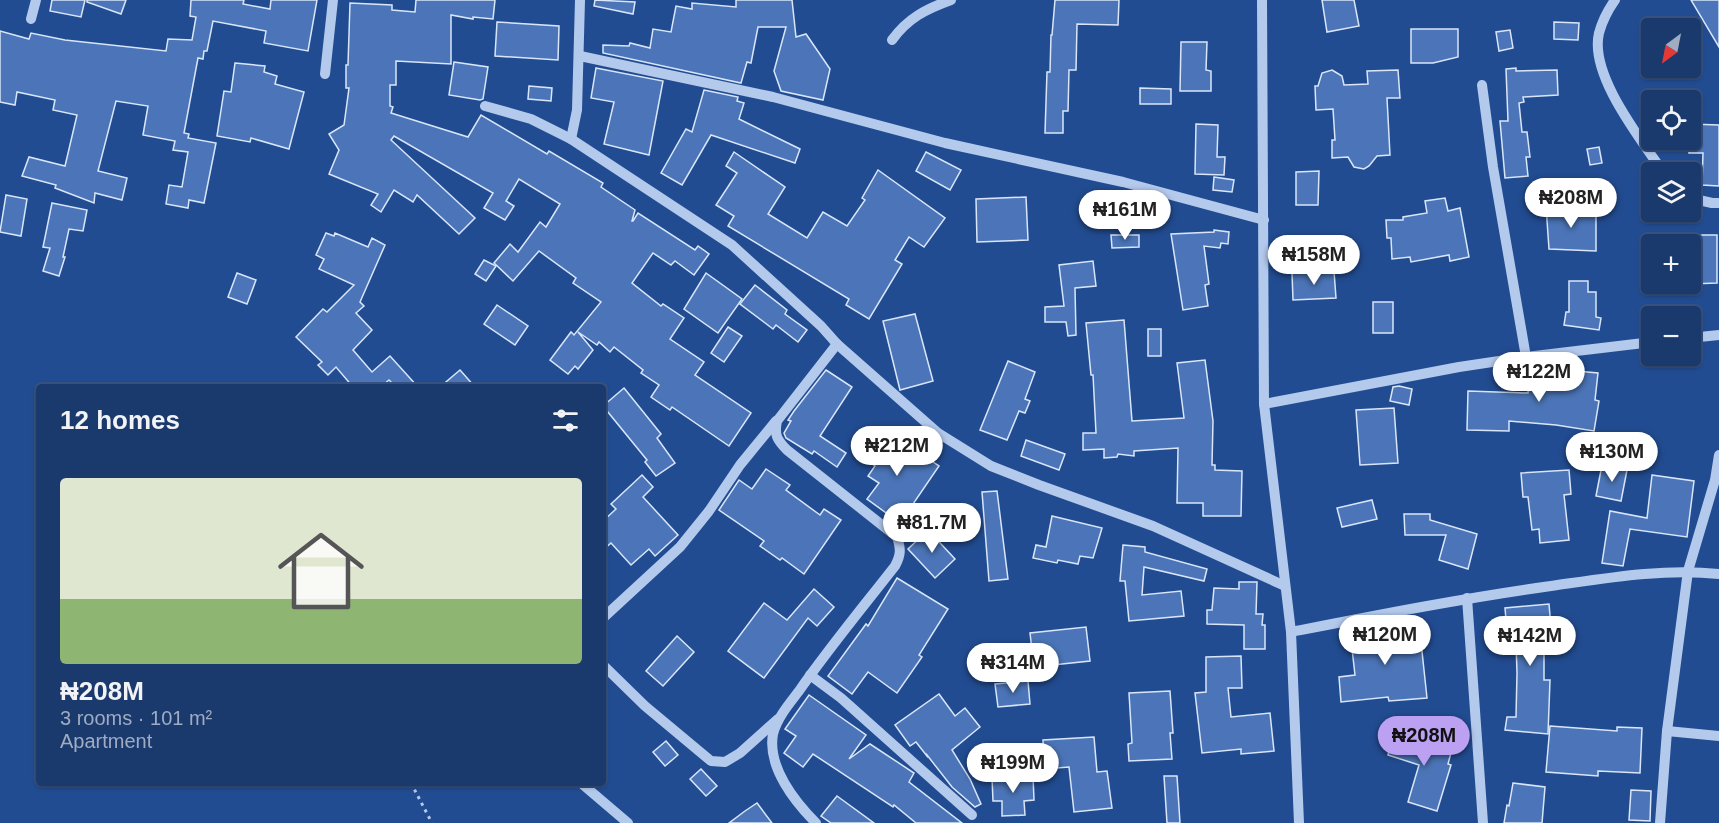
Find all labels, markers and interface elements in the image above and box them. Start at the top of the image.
north arrow [1641,18,1701,78]
map controls [1641,18,1701,366]
button: locate [1641,90,1701,150]
button: layers [1641,162,1701,222]
pin: ₦208M [1529,178,1613,229]
text: ₦208M [1539,186,1603,208]
pin: ₦161M [1083,190,1167,241]
text: ₦161M [1093,198,1157,220]
button: + [1641,234,1701,294]
pin: ₦158M [1272,235,1356,286]
text: ₦158M [1282,243,1346,265]
button: − [1641,306,1701,366]
pin: ₦122M [1497,352,1581,403]
text: ₦122M [1507,360,1571,382]
icon: filters [549,404,582,437]
text: 12 homes [60,405,180,435]
pin: ₦212M [855,426,939,477]
pin: ₦130M [1570,432,1654,483]
text: ₦212M [865,434,929,456]
text: ₦130M [1580,440,1644,462]
pin: ₦81.7M [883,503,981,554]
text: ₦81.7M [897,511,967,533]
icon: home [267,517,375,625]
pin: ₦120M [1343,615,1427,666]
pin: ₦142M [1488,616,1572,667]
text: ₦120M [1353,623,1417,645]
text: ₦142M [1498,624,1562,646]
pin: ₦314M [971,643,1055,694]
text: ₦314M [981,651,1045,673]
text: ₦208M [60,676,144,706]
text: 3 rooms · 101 m² [60,707,212,729]
pin: ₦208M [1382,716,1466,767]
text: ₦208M [1392,724,1456,746]
text: Apartment [60,730,152,752]
pin: ₦199M [971,743,1055,794]
text: ₦199M [981,751,1045,773]

